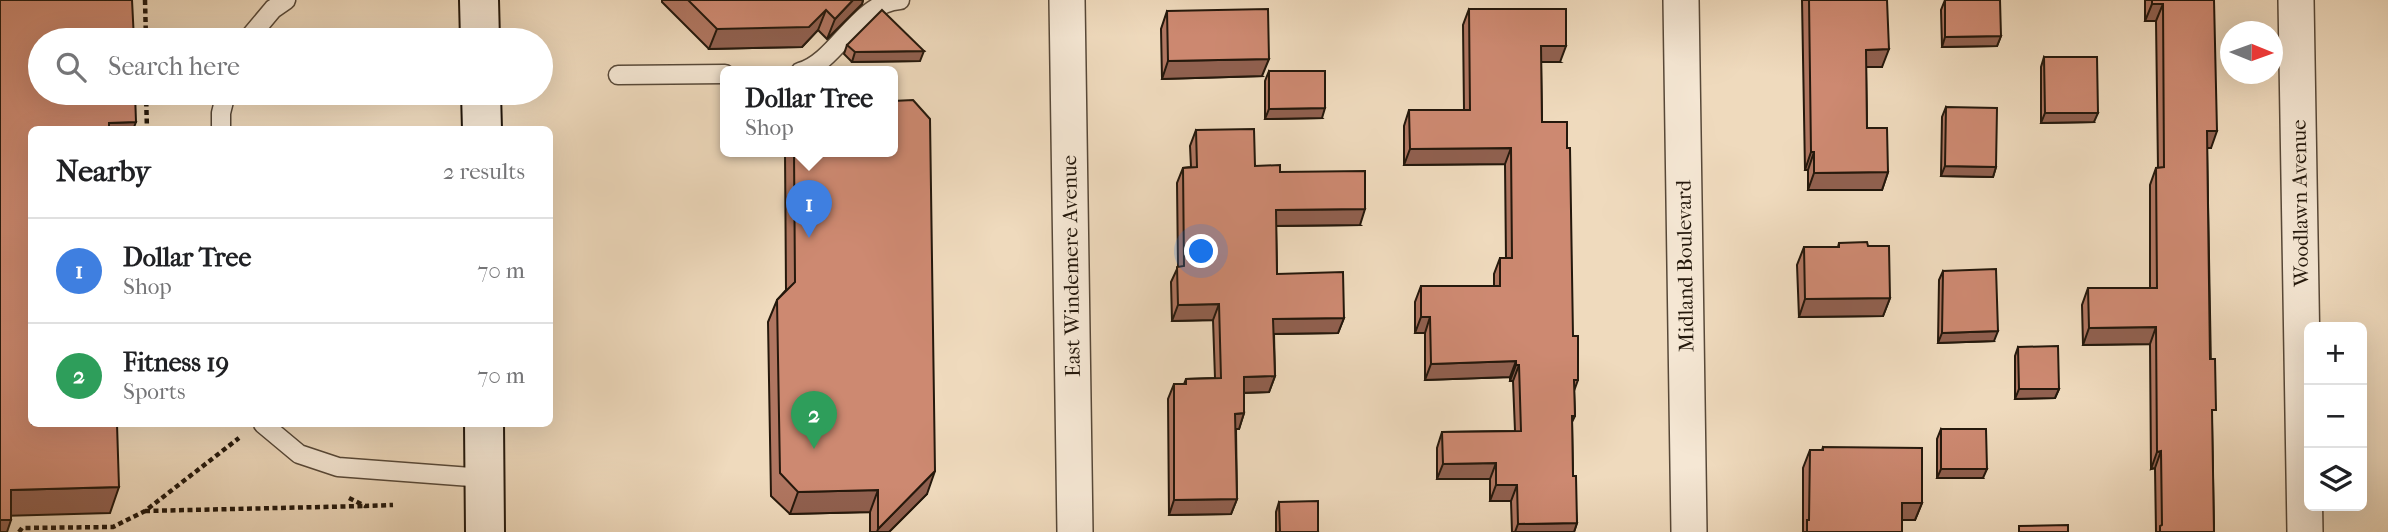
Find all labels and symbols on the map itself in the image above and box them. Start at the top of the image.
north arrow [2220,21,2283,84]
street label: Woodlawn Avenue [2287,119,2313,288]
street label: East Windemere Avenue [1057,155,1085,377]
street label: Midland Boulevard [1671,179,1699,352]
pin: 1 [786,180,832,238]
your location [1184,234,1218,268]
pin: 2 [791,391,837,449]

